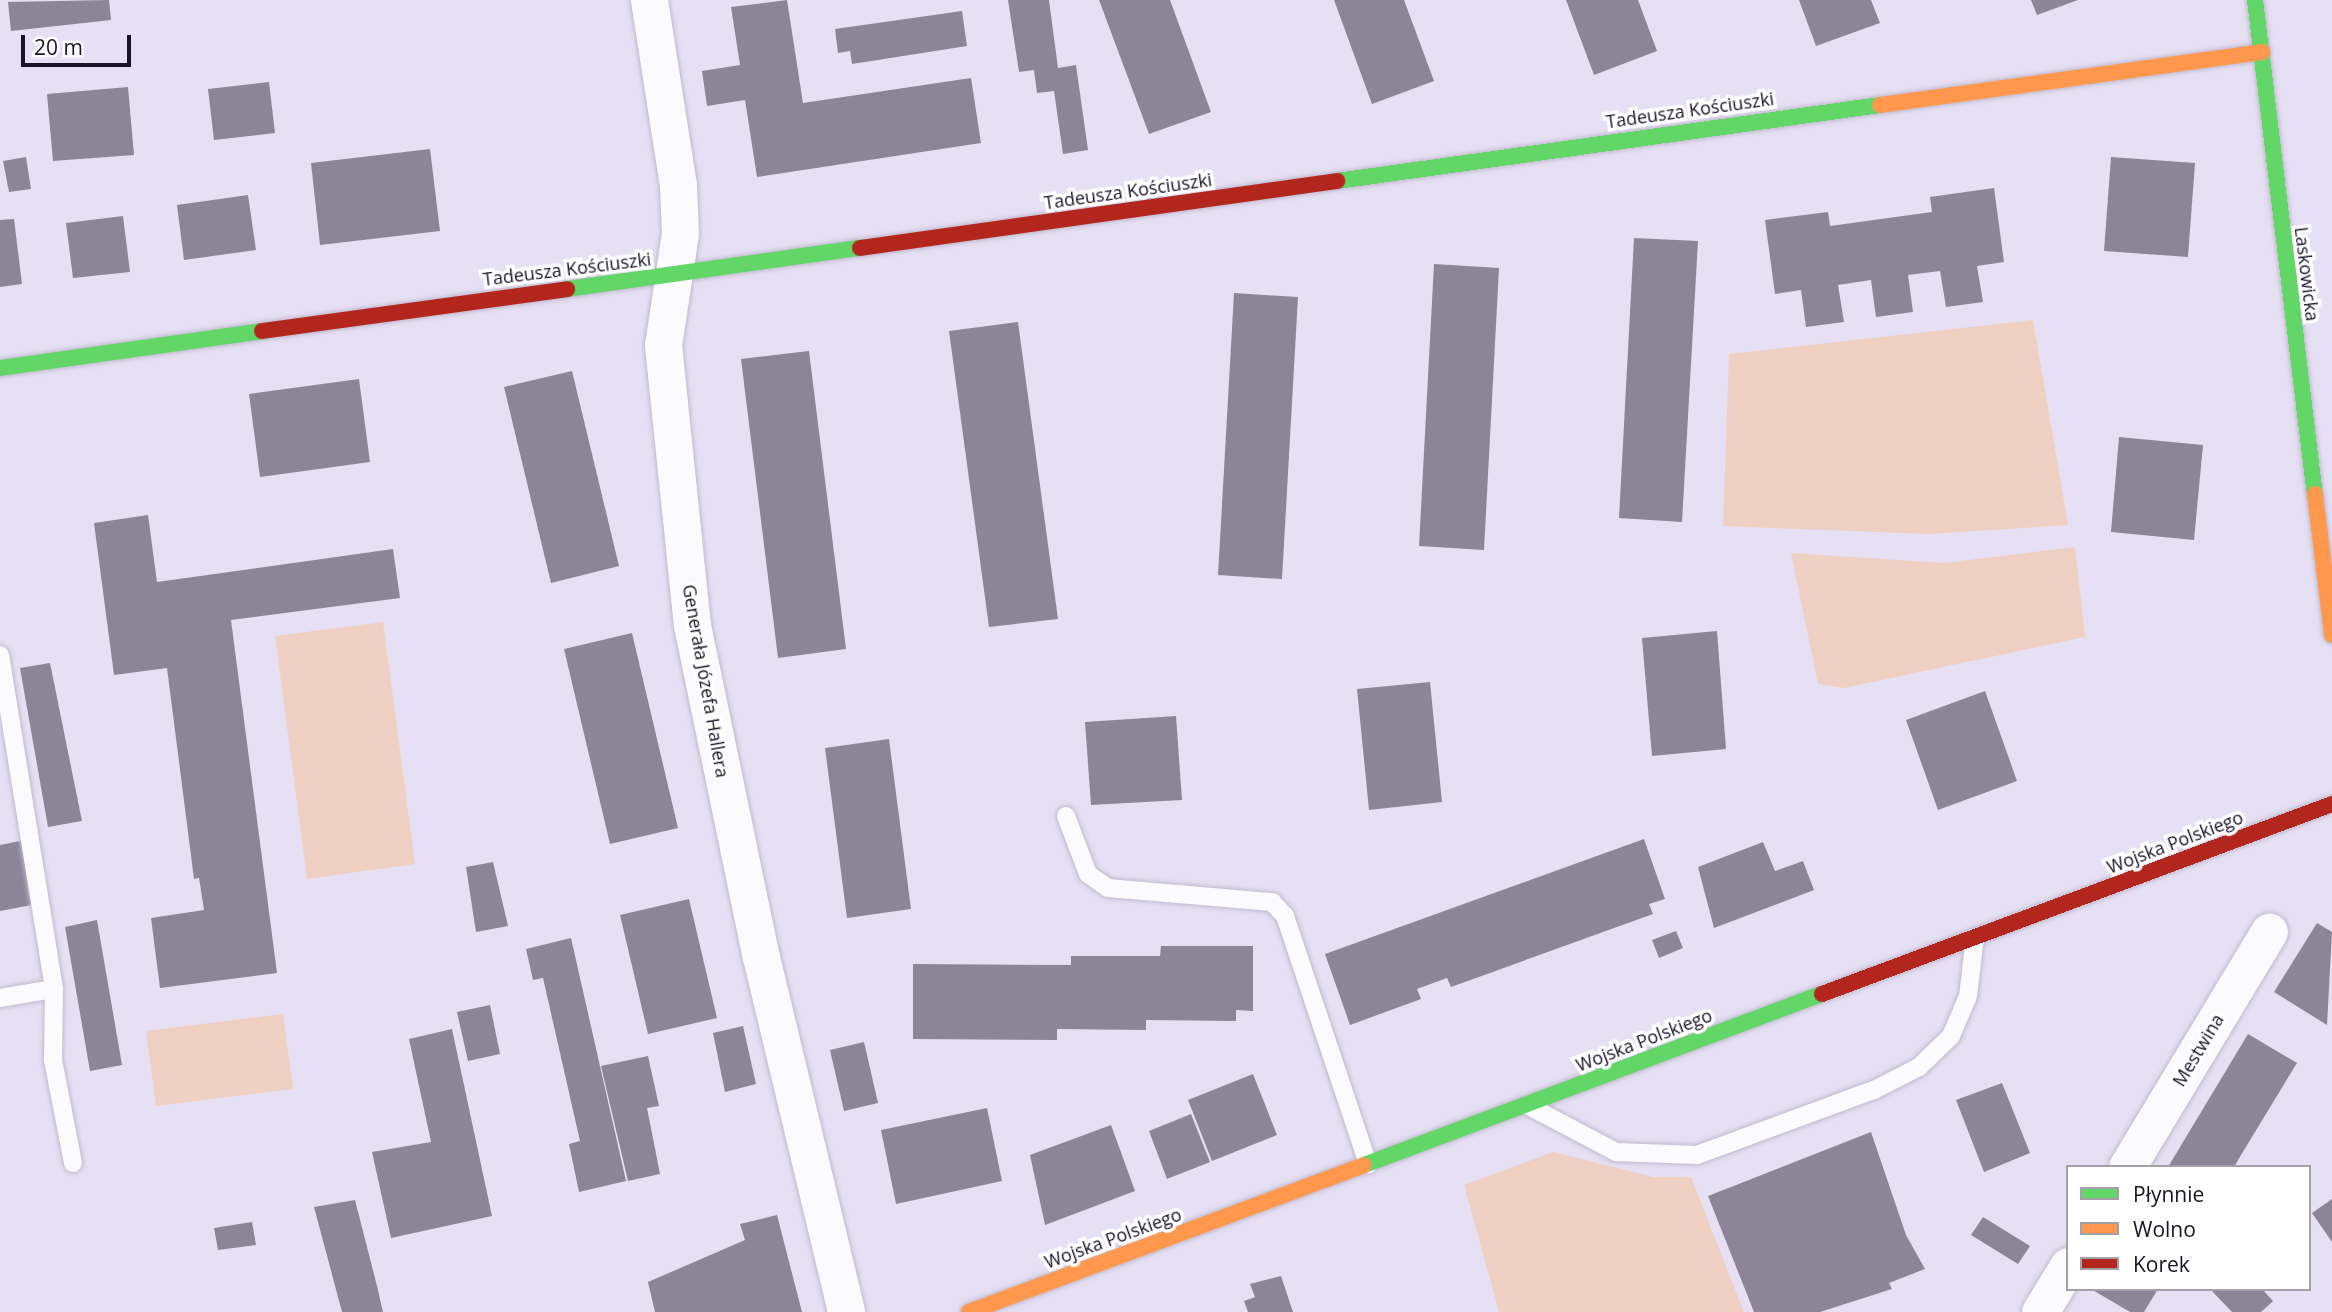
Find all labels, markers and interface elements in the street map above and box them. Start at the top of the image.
scale bar [24,21,135,65]
text: 20 m [34,33,83,61]
street label: Tadeusza Kościuszki [1605,88,1775,132]
street label: Tadeusza Kościuszki [1043,169,1213,213]
street label: Laskowicka [2291,226,2323,322]
street label: Tadeusza Kościuszki [482,248,652,290]
street label: Generała Józefa Hallera [678,583,734,779]
street label: Wojska Polskiego [2104,806,2246,878]
street label: Wojska Polskiego [1573,1004,1715,1076]
street label: Mestwina [2168,1010,2228,1090]
legend [2066,1165,2311,1291]
text: Płynnie [2133,1180,2204,1208]
street label: Wojska Polskiego [1042,1203,1184,1273]
text: Wolno [2133,1215,2196,1243]
text: Korek [2133,1250,2190,1278]

